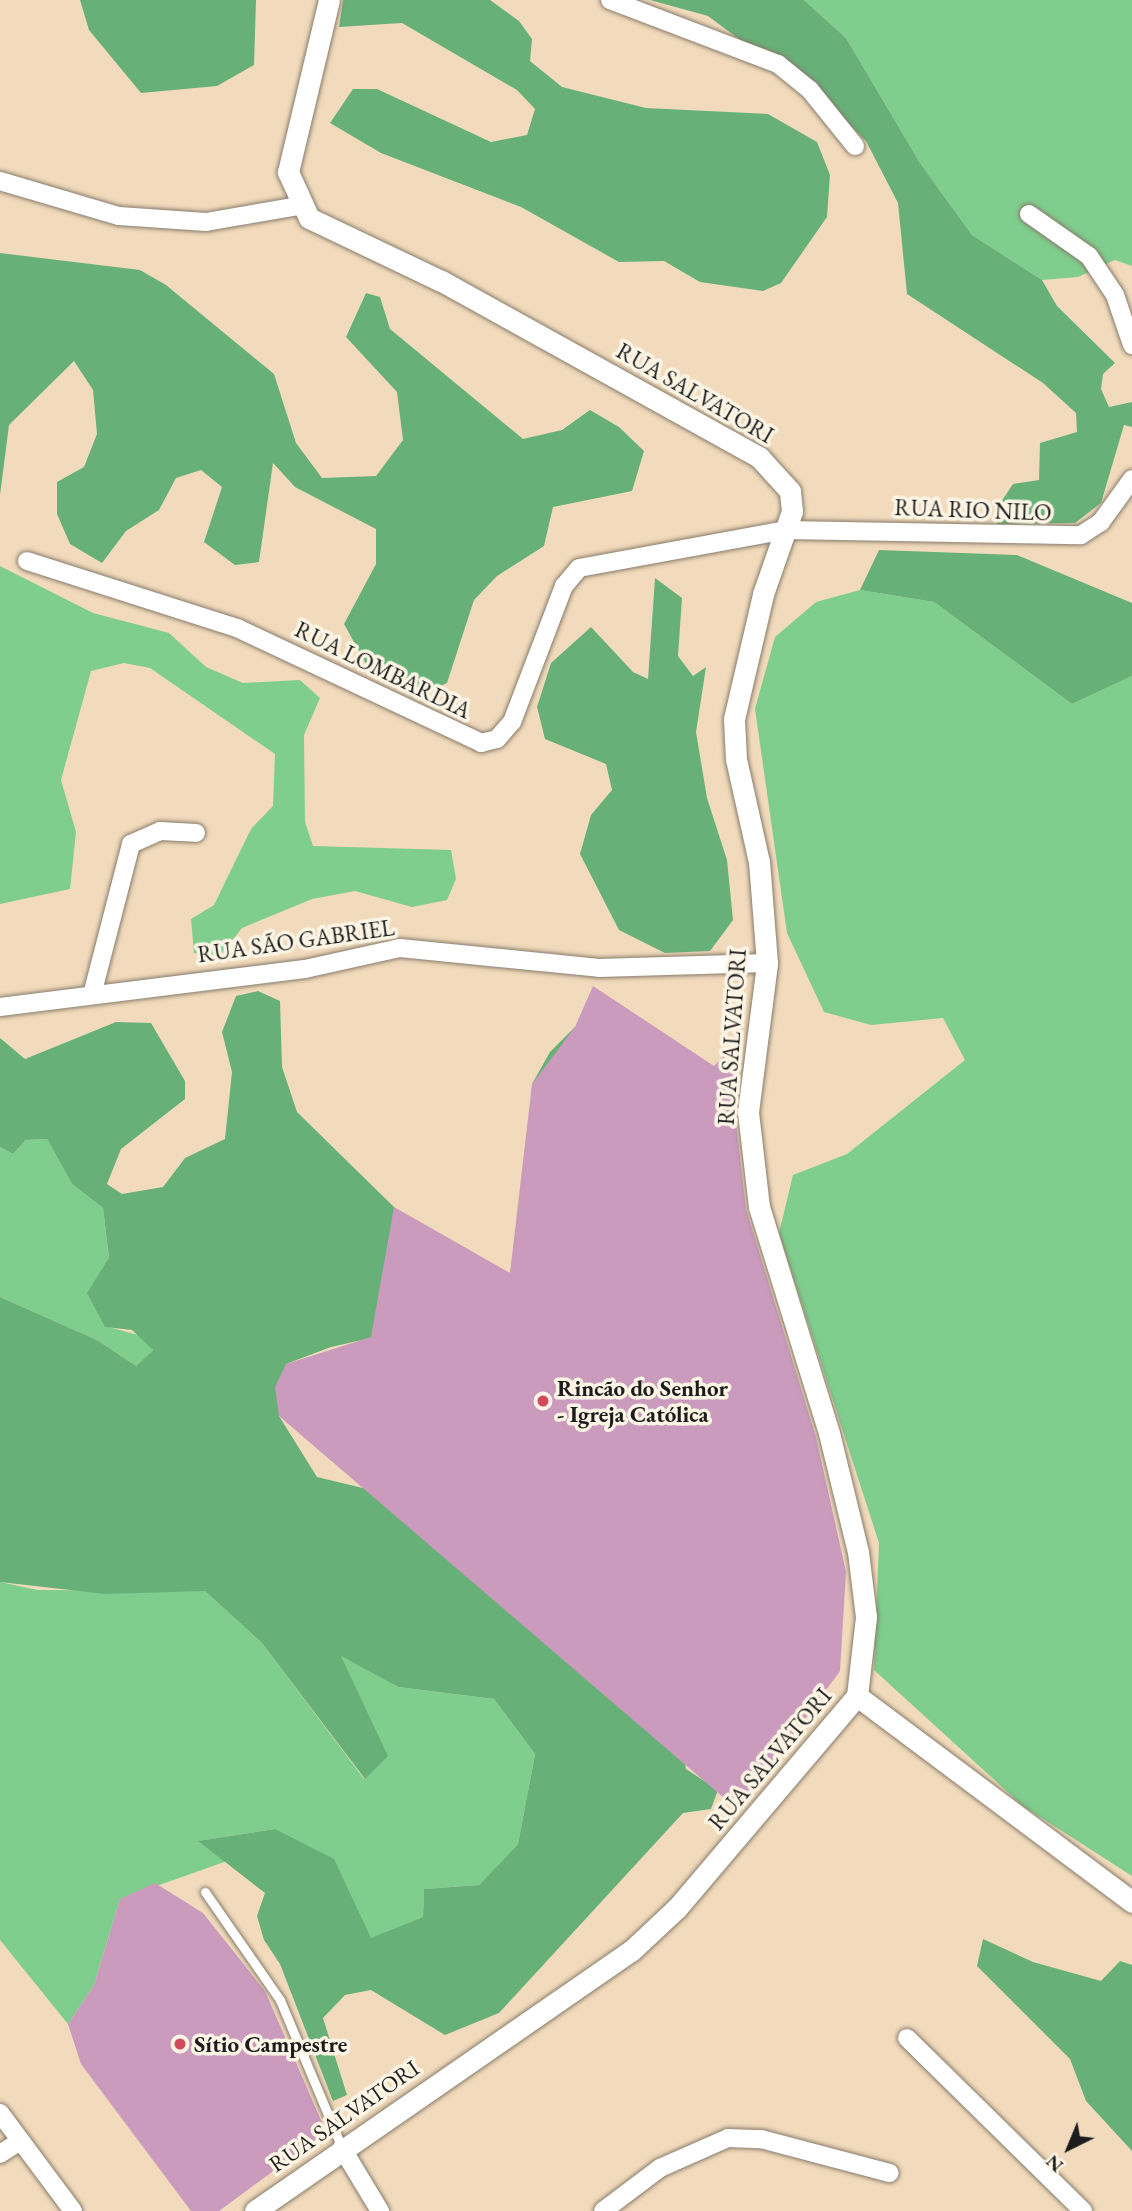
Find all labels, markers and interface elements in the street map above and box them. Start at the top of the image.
street label: RUA SALVATORI [612,337,778,449]
street label: RUA RIO NILO [894,493,1052,527]
street label: RUA LOMBARDIA [290,615,476,725]
street label: RUA SÃO GABRIEL [196,914,396,968]
street label: RUA SALVATORI [712,948,752,1126]
place label: Rincão do Senhor - Igreja Católica [557,1374,728,1428]
marker: Rincão do Senhor - Igreja Católica [535,1393,551,1409]
street label: RUA SALVATORI [703,1682,837,1836]
place label: Sítio Campestre [194,2030,347,2058]
marker: Sítio Campestre [172,2036,188,2052]
street label: RUA SALVATORI [264,2054,424,2178]
north arrow [1034,2113,1104,2183]
text: N [1040,2149,1068,2178]

